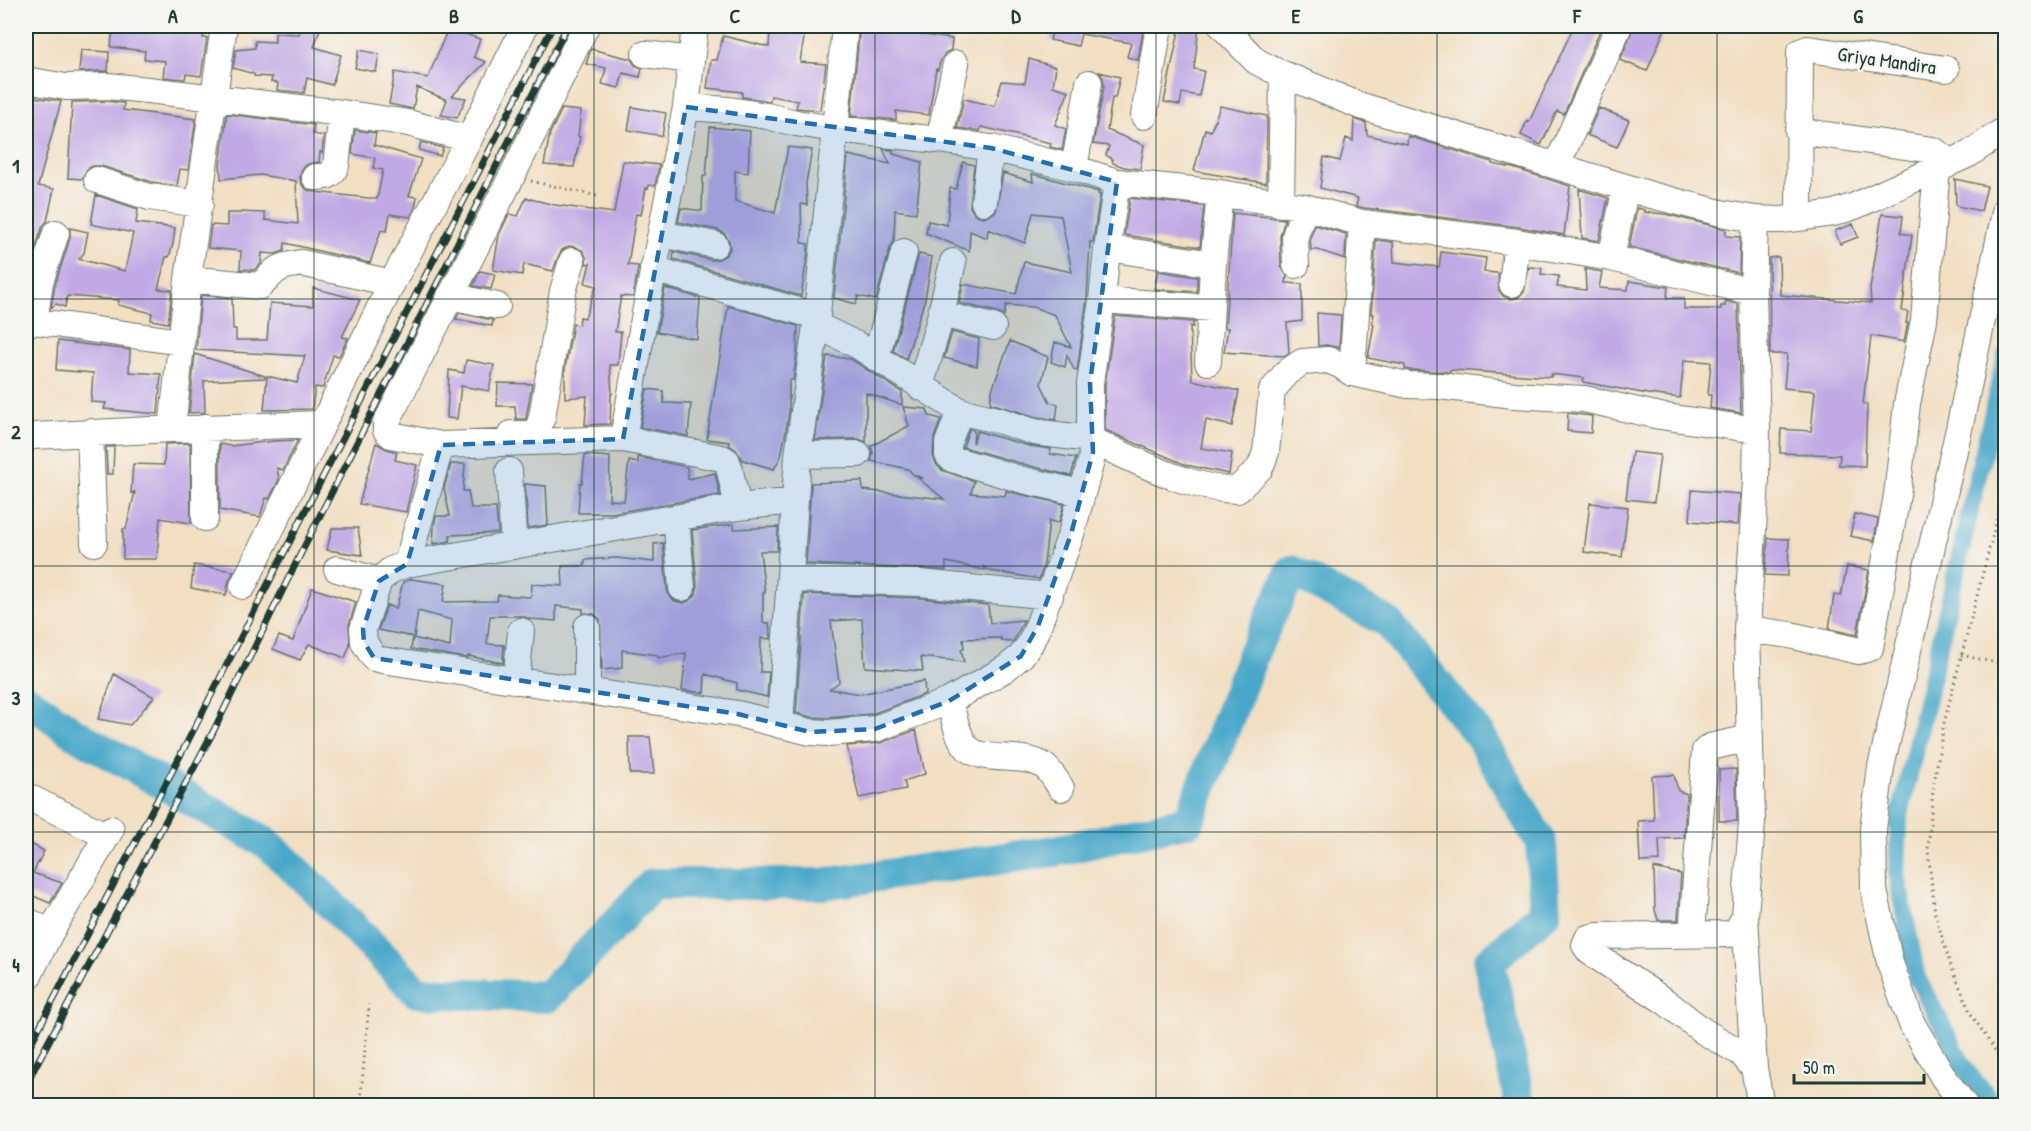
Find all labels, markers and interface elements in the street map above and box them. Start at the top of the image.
text: A [168,2,178,29]
text: B [449,2,459,29]
text: C [730,2,741,29]
text: D [1011,2,1021,29]
text: E [1292,2,1301,29]
text: F [1572,2,1582,29]
text: G [1853,2,1863,29]
street label: Griya Mandira [1836,40,1938,80]
text: 1 [12,152,20,179]
text: 2 [11,418,21,445]
text: 3 [12,684,21,711]
text: 4 [12,951,20,978]
scale bar [1794,1047,1924,1085]
text: 50 m [1803,1055,1835,1080]

